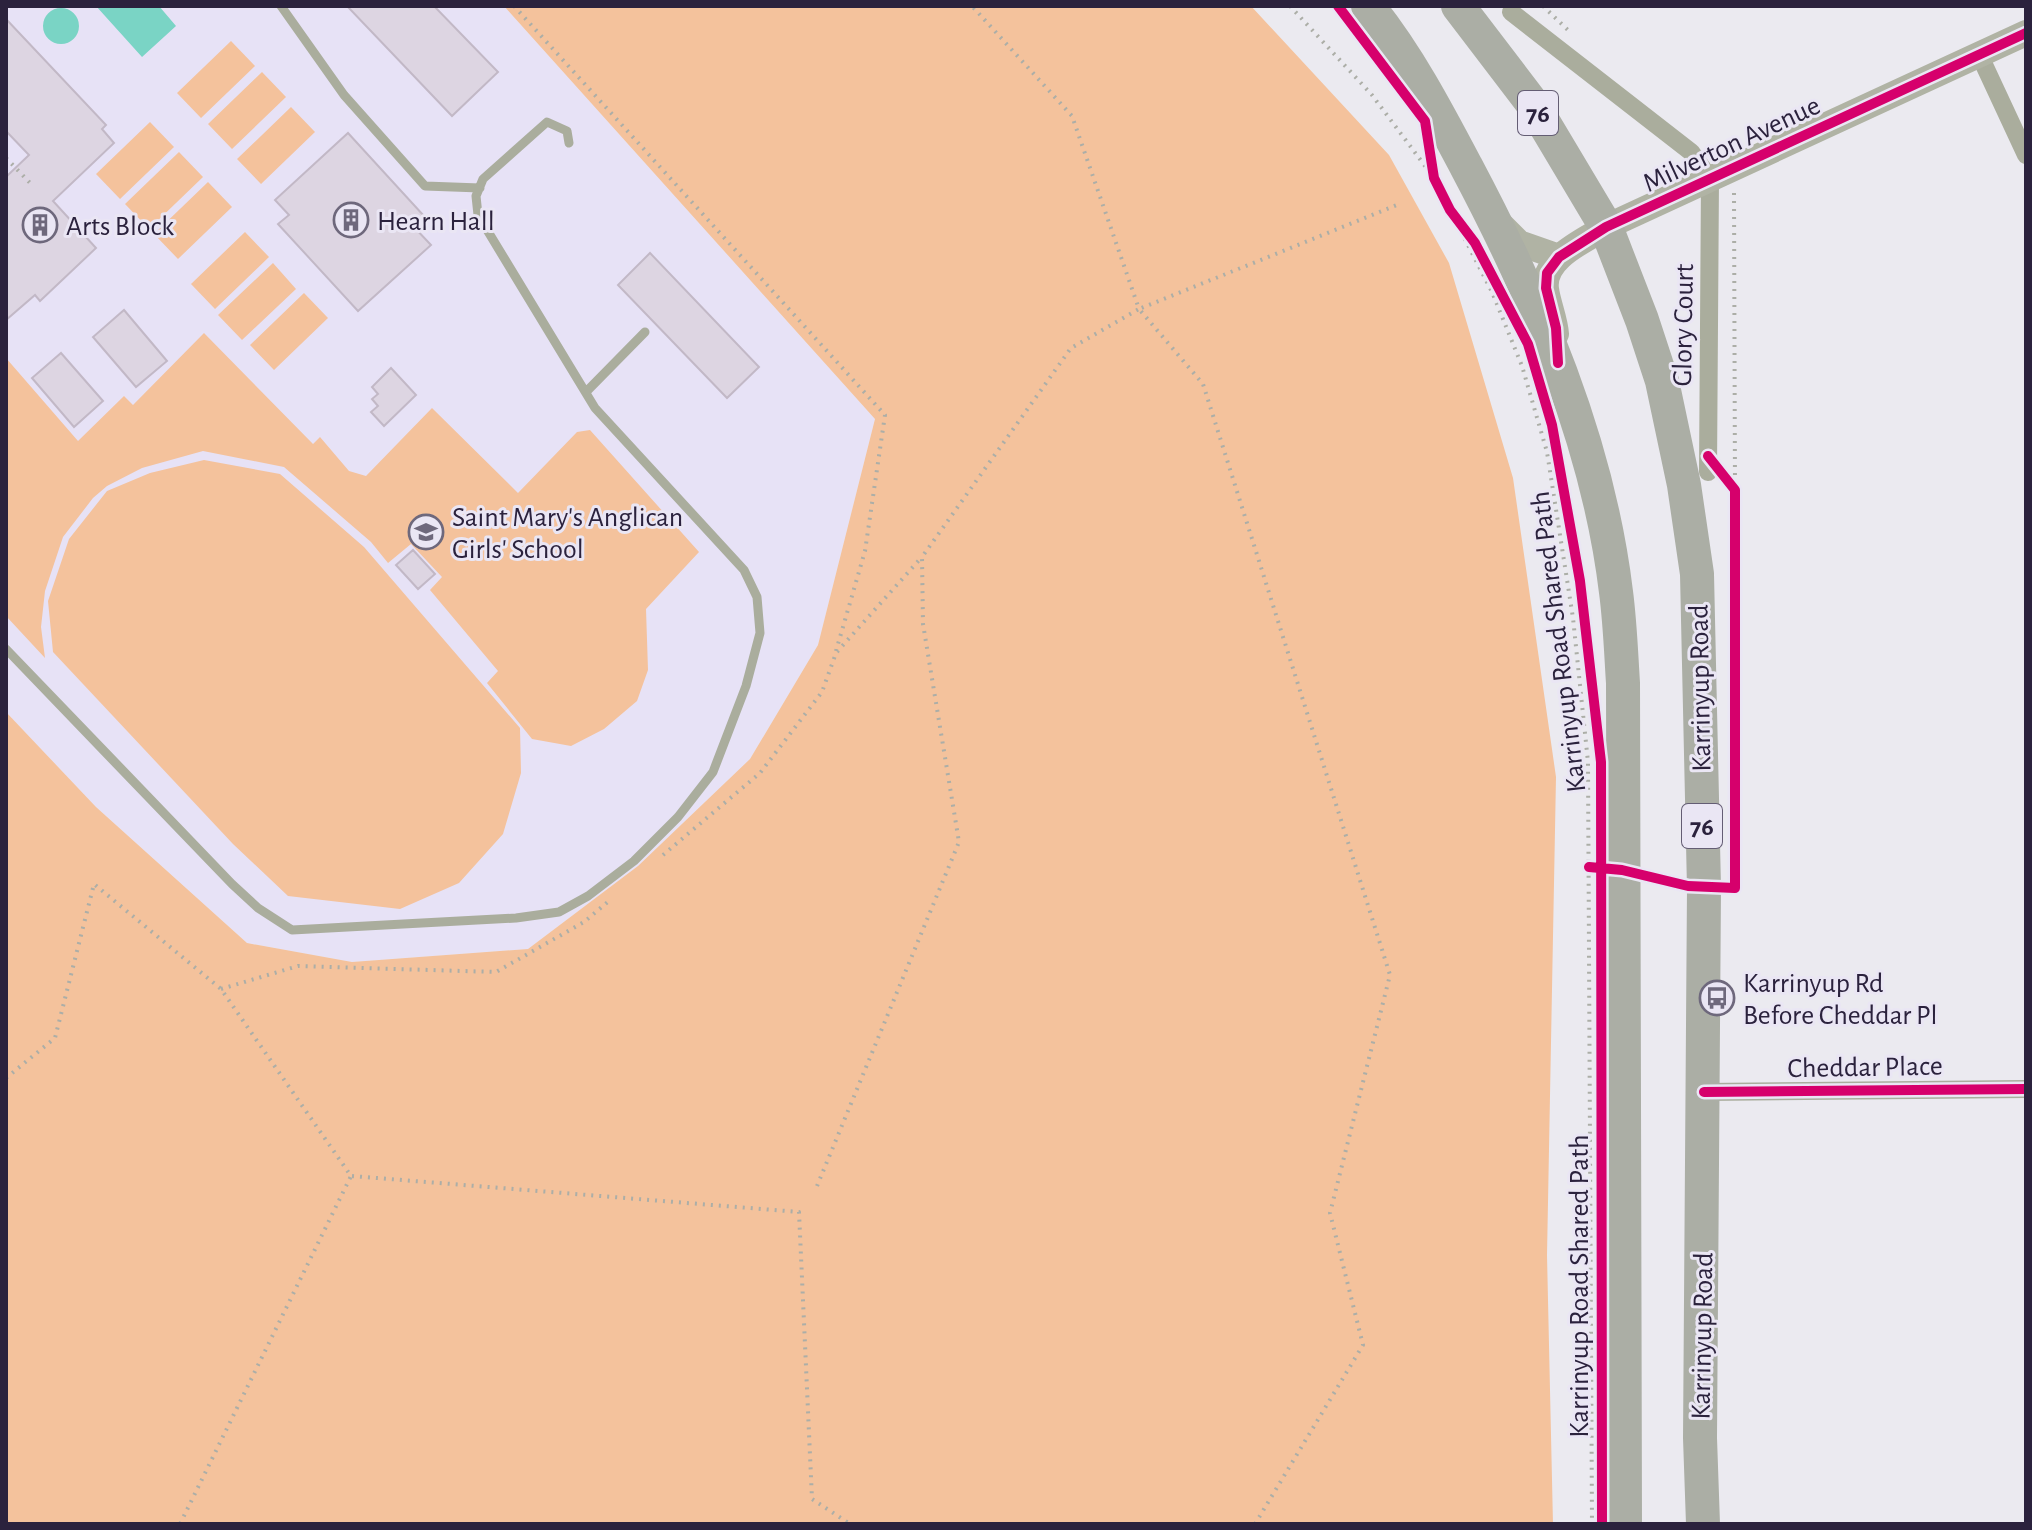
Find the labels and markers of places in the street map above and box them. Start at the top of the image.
building icon: Hearn Hall [332,201,370,239]
building icon: Arts Block [21,206,59,244]
place label: Hearn Hall [377,208,495,236]
place label: Arts Block [66,213,174,241]
place label: Saint Mary's Anglican Girls' School [452,504,683,564]
school or university icon: Saint Mary's Anglican Girls' School [407,513,445,551]
place label: Karrinyup Rd Before Cheddar Pl [1743,970,1938,1030]
bus stop icon: Karrinyup Rd Before Cheddar Pl [1698,979,1736,1017]

